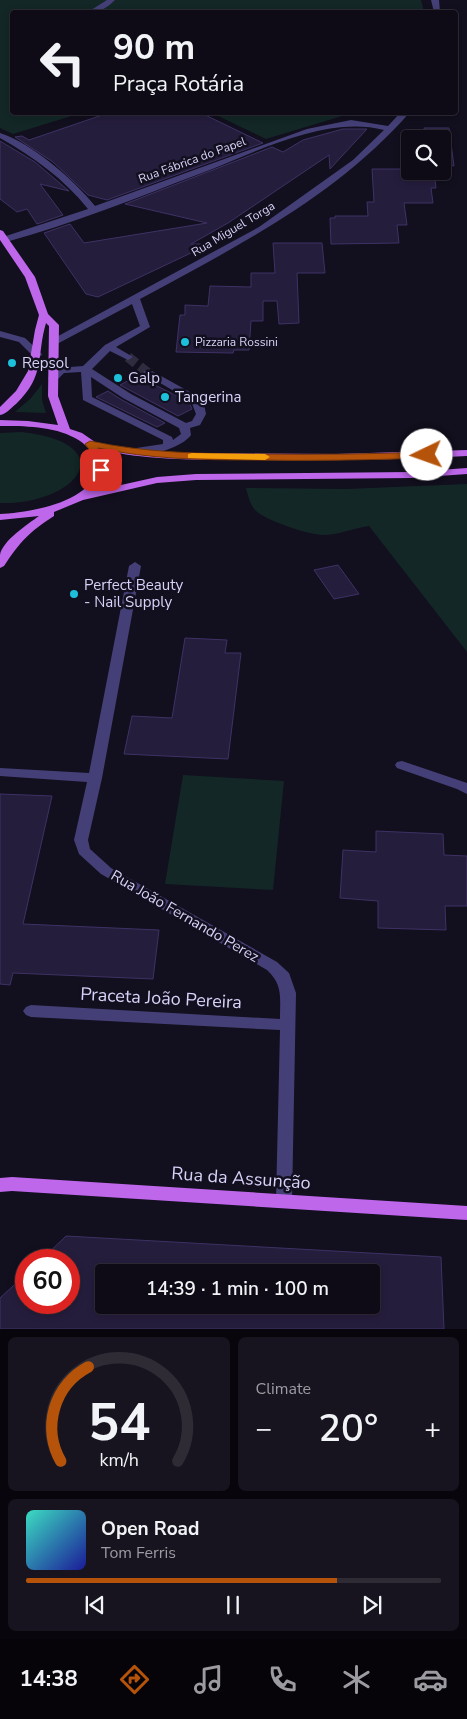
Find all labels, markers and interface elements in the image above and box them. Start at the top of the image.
text: 90 m [113,24,195,71]
icon: left [30,30,95,95]
text: Praça Rotária [113,69,244,99]
map controls [401,130,451,180]
button: search [401,130,451,180]
street label: Rua Fábrica do Papel [136,133,248,187]
street label: Rua Miguel Torga [188,198,278,260]
place label: Pizzaria Rossini [195,334,278,350]
marker: Pizzaria Rossini [179,336,191,348]
place label: Repsol [22,353,69,373]
marker: Repsol [6,357,18,369]
place label: Galp [128,368,160,388]
marker: Galp [112,372,124,384]
place label: Tangerina [175,387,241,407]
marker: Tangerina [159,391,171,403]
position arrow [400,428,452,480]
pin [80,449,122,491]
icon: arrive [87,456,115,484]
place label: Perfect Beauty - Nail Supply [84,575,184,612]
marker: Perfect Beauty - Nail Supply [68,588,80,600]
street label: Rua João Fernando Perez [107,865,263,967]
street label: Praceta João Pereira [80,982,242,1014]
street label: Rua da Assunção [171,1161,311,1195]
speed limit sign: 60 [15,1249,80,1314]
text: 14:39 · 1 min · 100 m [146,1276,329,1302]
text: Climate [256,1378,311,1400]
text: 54 [88,1387,150,1458]
text: 20° [318,1403,378,1454]
text: − [256,1410,272,1448]
text: + [424,1410,441,1448]
text: km/h [99,1448,138,1472]
text: Open Road [101,1516,199,1542]
text: Tom Ferris [101,1542,176,1564]
icon: previous [81,1591,109,1619]
icon: pause [219,1591,247,1619]
icon: next [358,1591,386,1619]
icon: directions [117,1662,152,1697]
icon: music [191,1662,226,1697]
icon: phone [265,1662,300,1697]
icon: climate [339,1662,374,1697]
icon: car [413,1662,448,1697]
text: 14:38 [19,1664,78,1694]

